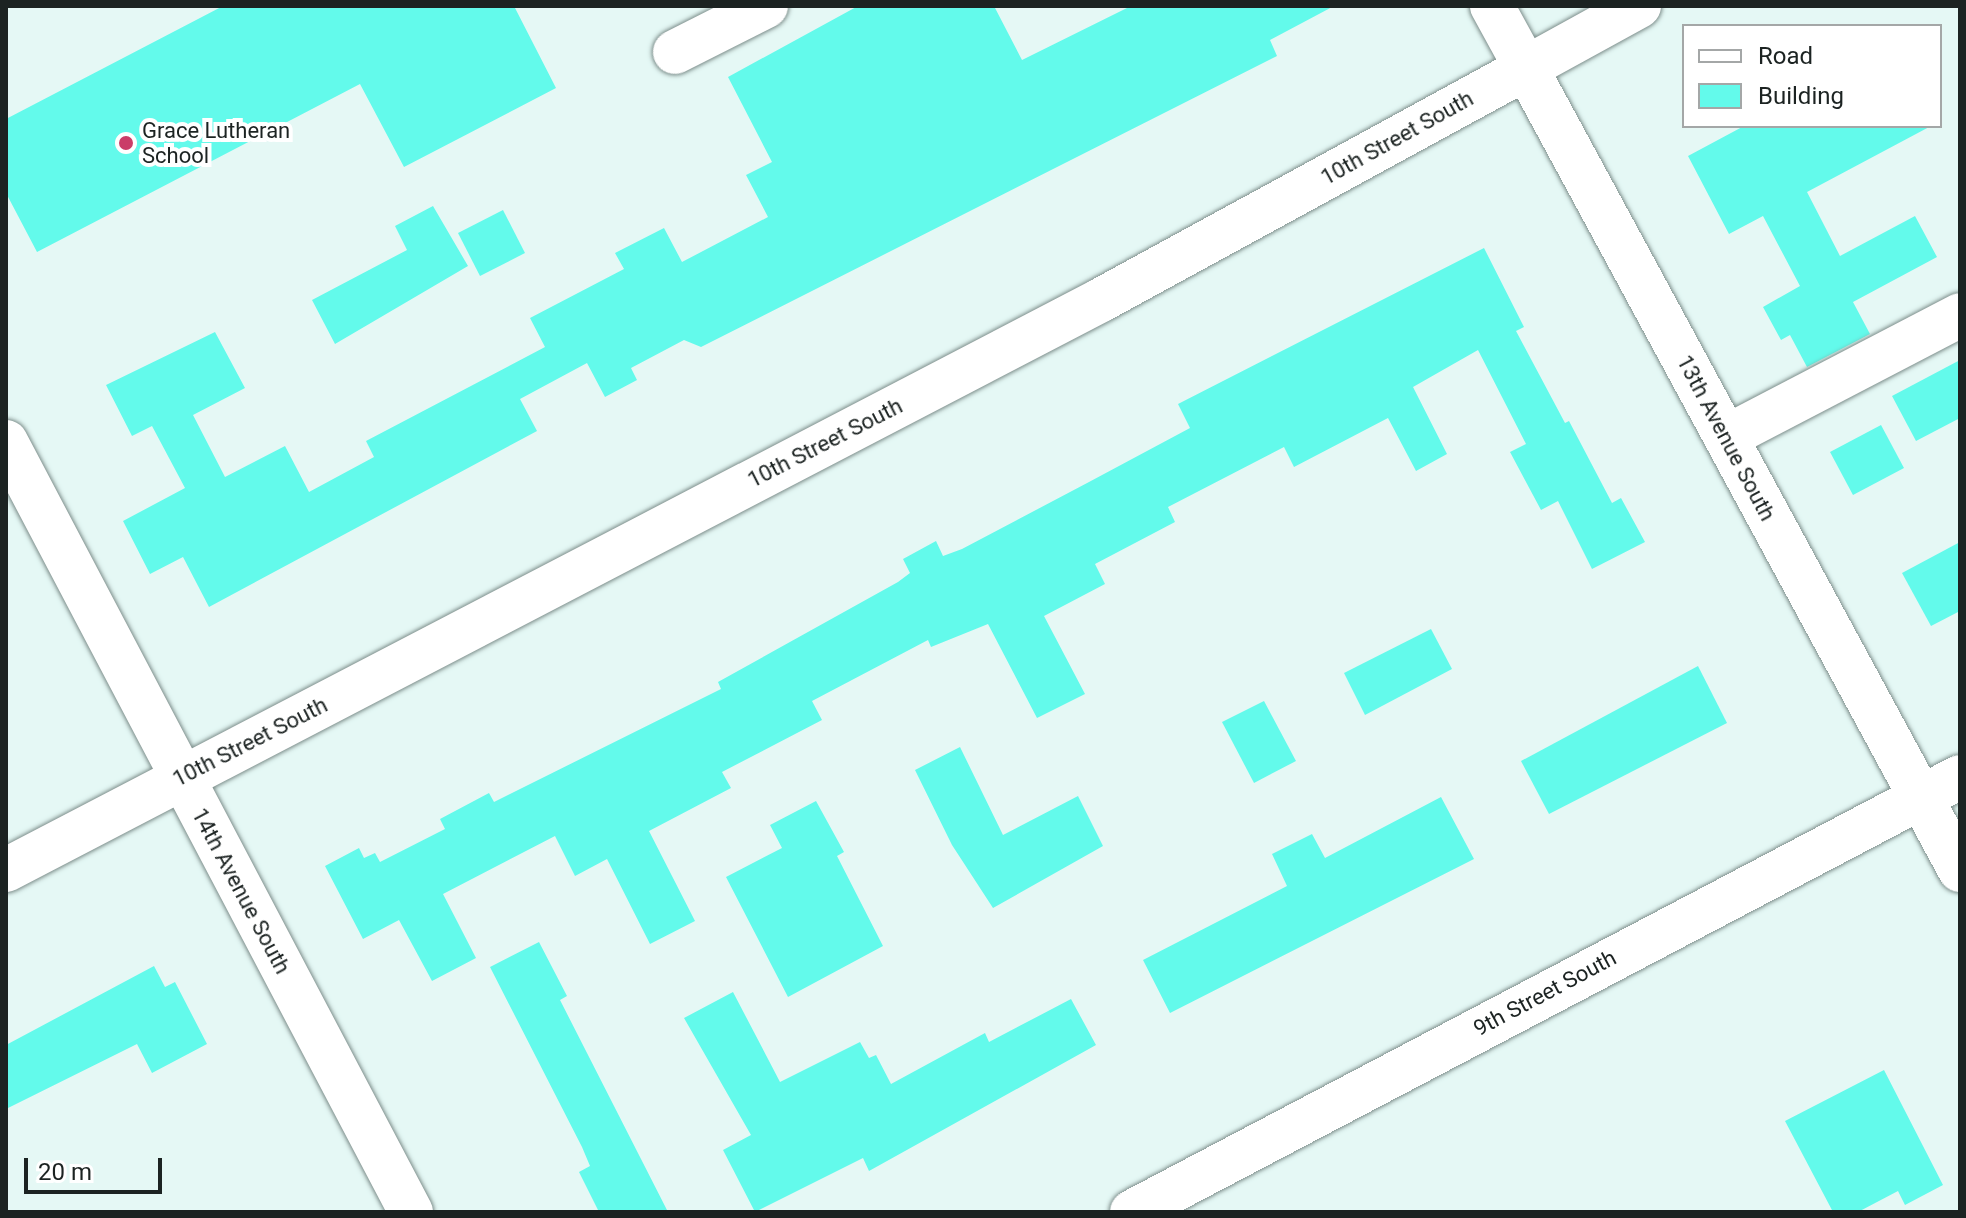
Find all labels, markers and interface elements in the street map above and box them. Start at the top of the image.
legend [1682,24,1942,128]
text: Road [1758,42,1813,70]
text: Building [1758,82,1844,110]
street label: 10th Street South [1316,85,1478,191]
place label: Grace Lutheran School [142,117,290,168]
marker: Grace Lutheran School [117,134,135,152]
street label: 13th Avenue South [1671,351,1781,525]
street label: 10th Street South [743,393,907,493]
street label: 10th Street South [168,692,332,792]
street label: 14th Avenue South [186,804,296,978]
street label: 9th Street South [1469,944,1621,1042]
scale bar [28,1142,166,1192]
text: 20 m [38,1158,92,1186]

